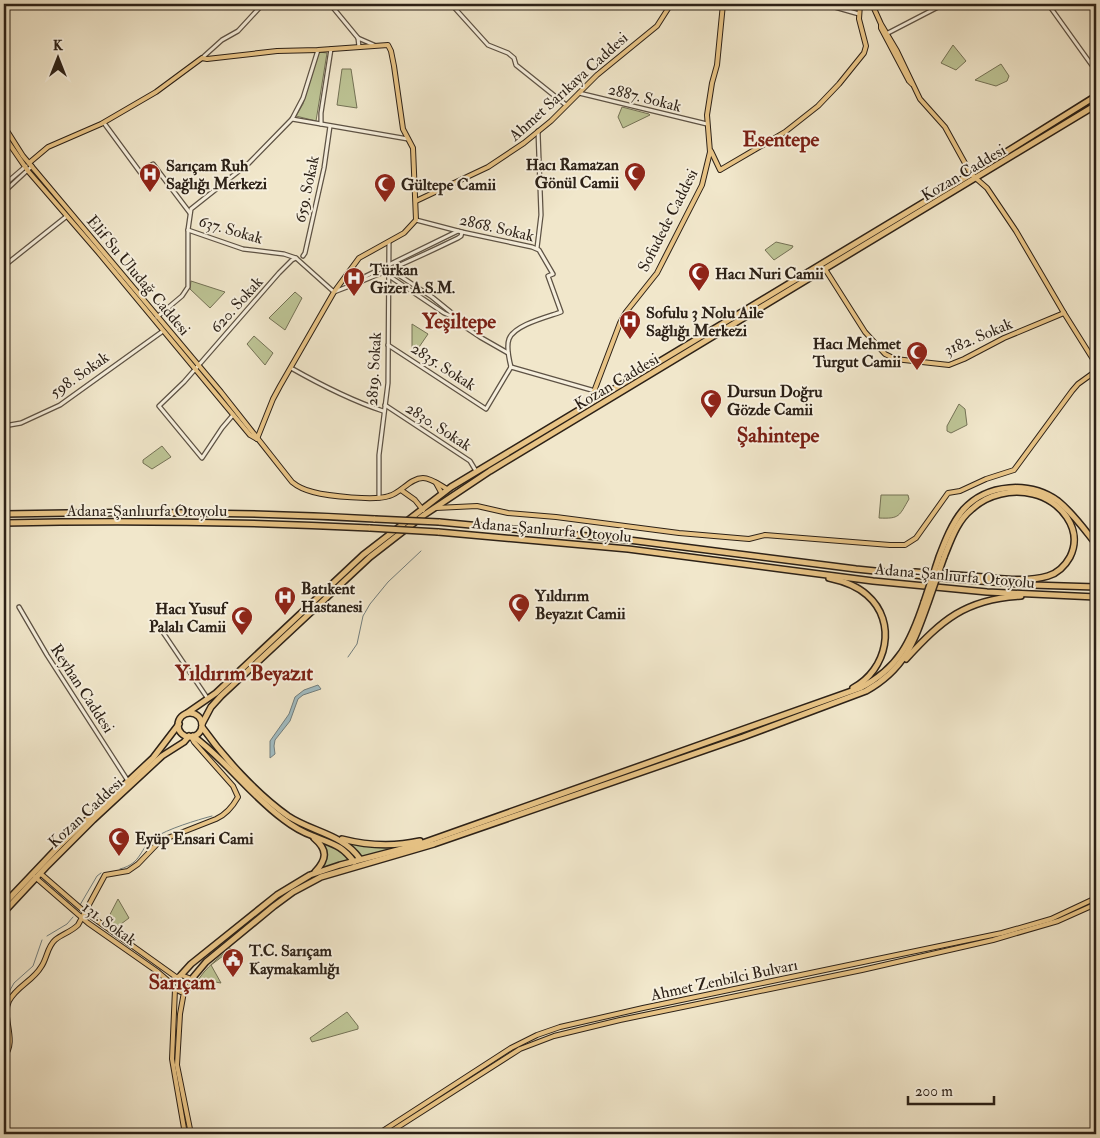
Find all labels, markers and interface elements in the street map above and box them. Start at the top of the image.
street label: Ahmet Sarıkaya Caddesi [504,28,632,146]
north arrow [32,32,82,82]
text: K [53,37,64,54]
street label: 2887. Sokak [606,79,684,117]
district label: Esentepe [743,126,820,153]
street label: Kozan Caddesi [918,140,1009,206]
street label: 659. Sokak [290,154,324,225]
place label: Hacı Ramazan Gönül Camii [526,155,620,193]
place label: Sarıçam Ruh Sağlığı Merkezi [166,156,268,195]
mosque icon: Hacı Ramazan Gönül Camii [623,161,647,192]
hospital icon: Sarıçam Ruh Sağlığı Merkezi [138,162,162,193]
street label: Sofudede Caddesi [633,166,702,275]
mosque icon: Gültepe Camii [373,172,397,203]
place label: Gültepe Camii [401,175,497,196]
street label: 2868. Sokak [458,210,536,246]
street label: Elif Su Uludağ Caddesi [82,211,194,340]
street label: 637. Sokak [196,211,266,249]
place label: Türkan Gizer A.S.M. [369,260,455,298]
mosque icon: Hacı Nuri Camii [687,261,711,292]
place label: Hacı Nuri Camii [715,264,824,284]
hospital icon: Türkan Gizer A.S.M. [342,266,366,297]
street label: 620. Sokak [206,272,268,337]
place label: Sofulu 3 Nolu Aile Sağlığı Merkezi [646,303,764,342]
district label: Yeşiltepe [421,308,496,335]
hospital icon: Sofulu 3 Nolu Aile Sağlığı Merkezi [618,309,642,340]
street label: 3182. Sokak [941,313,1016,360]
street label: 2819. Sokak [362,331,386,407]
place label: Hacı Mehmet Turgut Camii [812,334,902,373]
street label: 2835. Sokak [407,338,480,395]
mosque icon: Hacı Mehmet Turgut Camii [905,340,929,371]
street label: 598. Sokak [46,347,113,402]
street label: Kozan Caddesi [571,349,662,415]
place label: Dursun Doğru Gözde Camii [727,382,823,420]
mosque icon: Dursun Doğru Gözde Camii [699,388,723,419]
street label: 2830. Sokak [402,398,476,456]
district label: Şahintepe [737,422,820,449]
street label: Adana-Şanlıurfa Otoyolu [66,501,227,521]
street label: Adana-Şanlıurfa Otoyolu [470,513,633,547]
street label: Adana-Şanlıurfa Otoyolu [873,559,1036,593]
place label: Batıkent Hastanesi [301,579,363,617]
hospital icon: Batıkent Hastanesi [273,585,297,616]
place label: Yıldırım Beyazıt Camii [534,586,626,625]
mosque icon: Yıldırım Beyazıt Camii [507,592,531,623]
place label: Hacı Yusuf Palalı Camii [149,599,229,637]
mosque icon: Hacı Yusuf Palalı Camii [230,605,254,636]
street label: Reyhan Caddesi [46,640,118,737]
district label: Yıldırım Beyazıt [174,660,313,687]
street label: Kozan Caddesi [44,773,127,852]
mosque icon: Eyüp Ensari Cami [107,826,131,857]
place label: Eyüp Ensari Cami [135,829,254,850]
street label: 131. Sokak [78,897,141,950]
place label: T.C. Sarıçam Kaymakamlığı [248,941,340,980]
public building icon: T.C. Sarıçam Kaymakamlığı [221,947,245,978]
street label: Ahmet Zenbilci Bulvarı [648,955,799,1006]
district label: Sarıçam [148,969,216,996]
scale bar [908,1073,994,1105]
text: 200 m [915,1082,953,1101]

